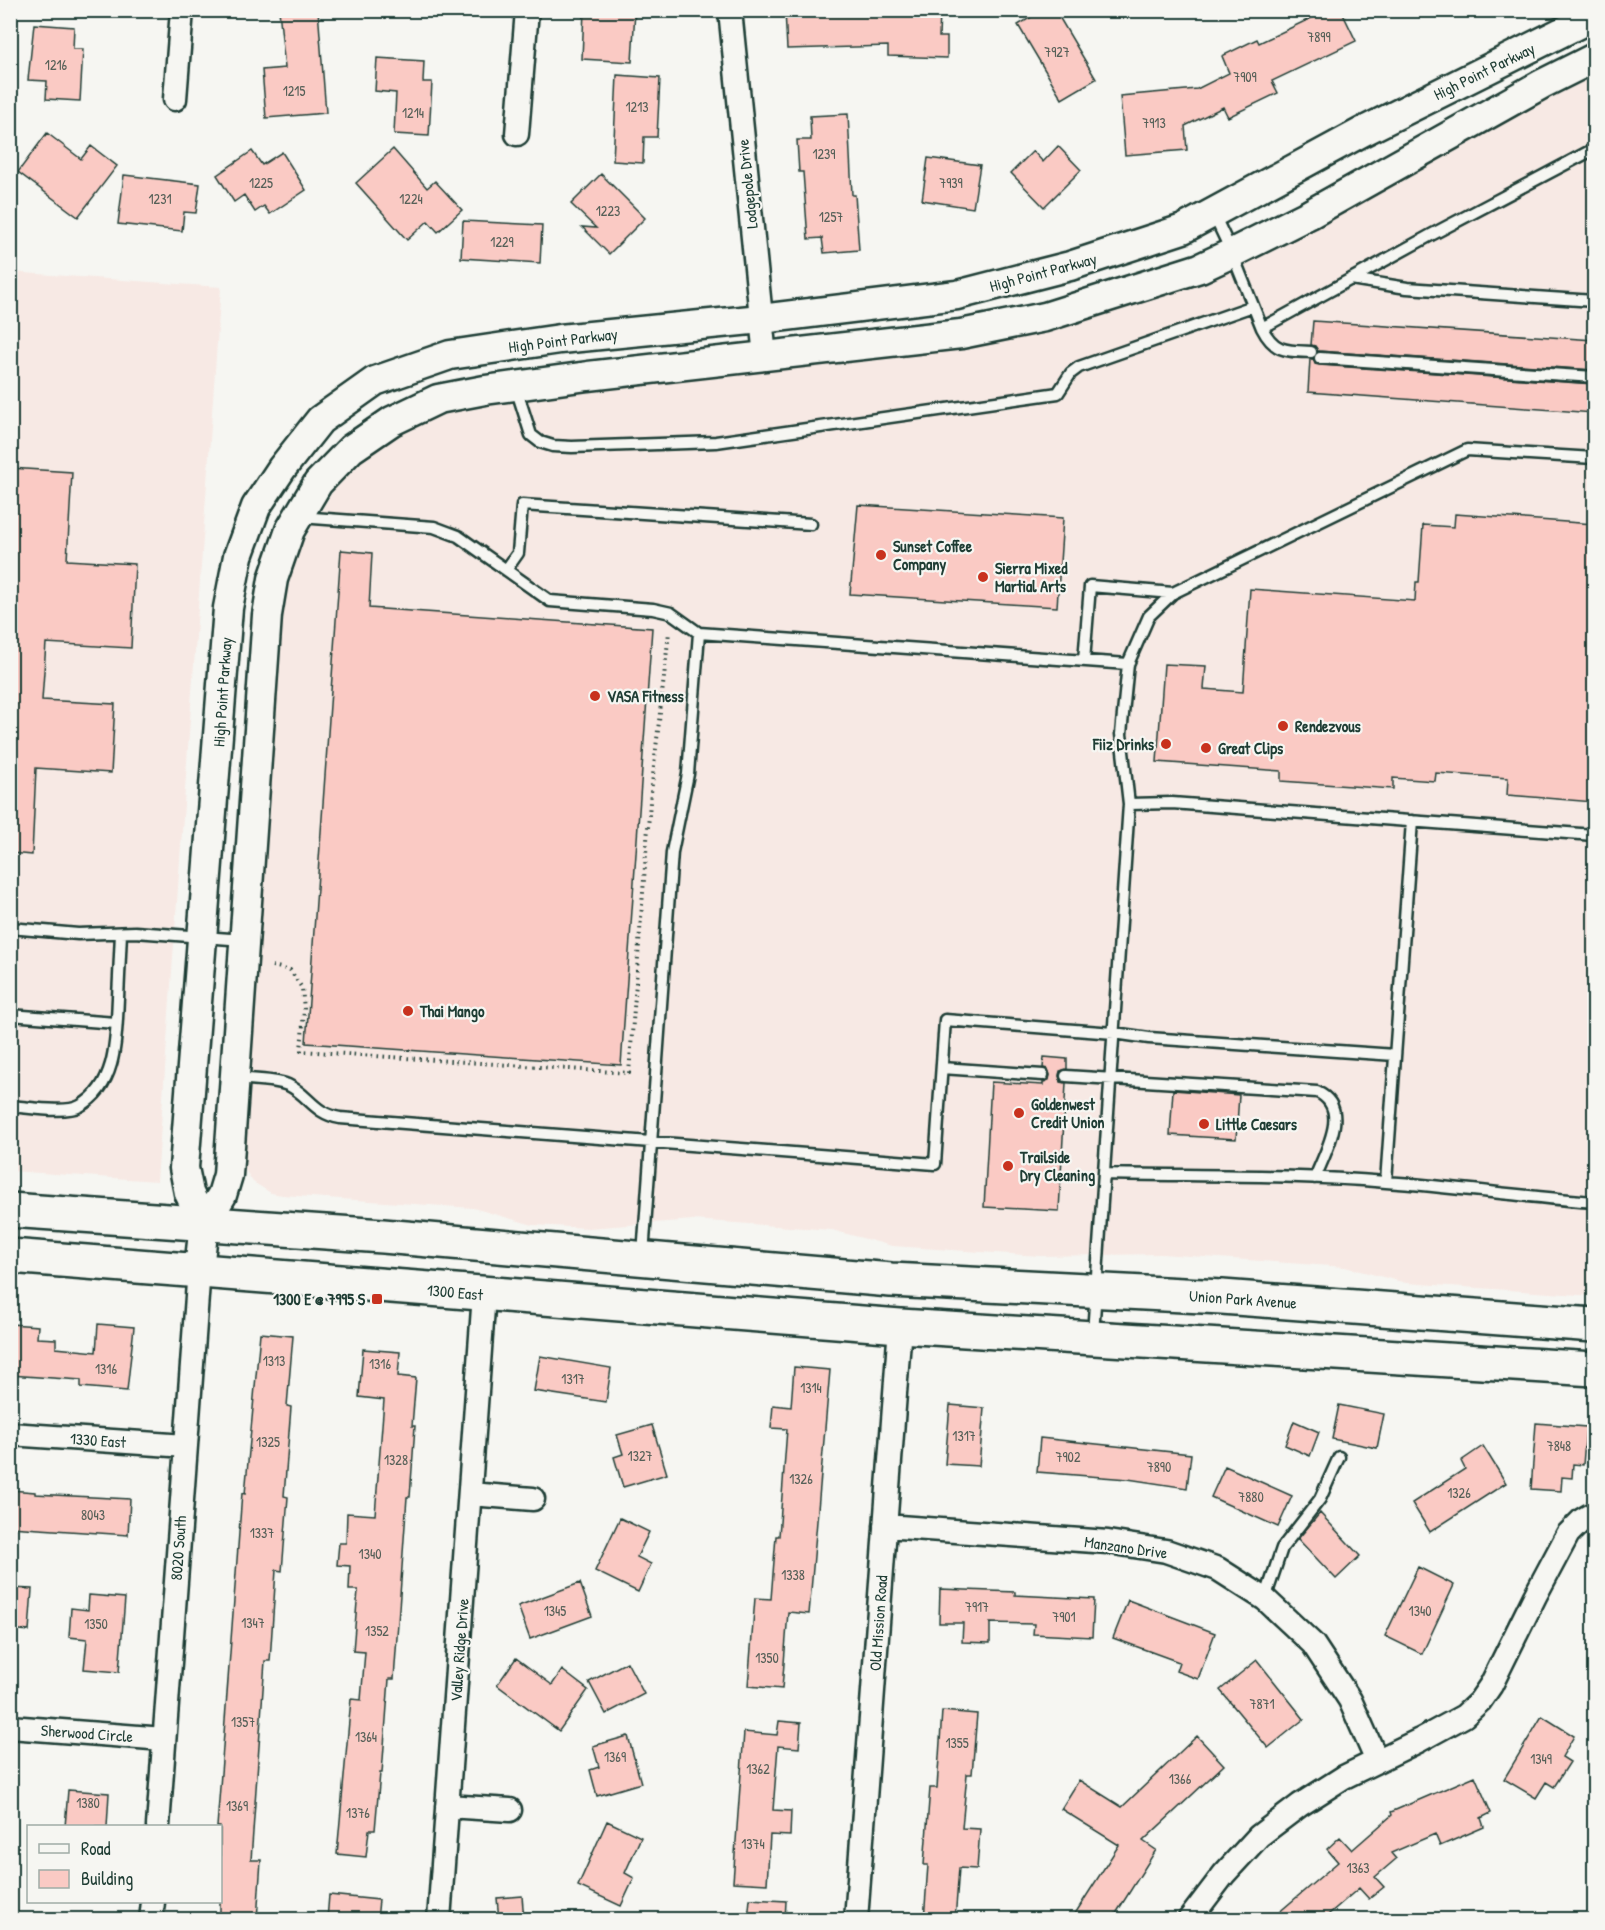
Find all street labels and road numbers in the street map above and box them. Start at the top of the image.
street label: High Point Parkway [1430,37,1538,105]
street label: Lodgepole Drive [731,138,763,230]
street label: High Point Parkway [987,247,1099,297]
street label: High Point Parkway [507,322,619,358]
street label: High Point Parkway [207,636,237,748]
street label: 1300 East [426,1279,484,1305]
street label: Union Park Avenue [1188,1284,1298,1314]
street label: 1330 East [69,1427,127,1453]
street label: 8020 South [165,1515,191,1581]
street label: Manzano Drive [1083,1530,1170,1564]
street label: Old Mission Road [864,1575,892,1671]
street label: Valley Ridge Drive [444,1597,474,1702]
street label: Sherwood Circle [40,1719,134,1747]

